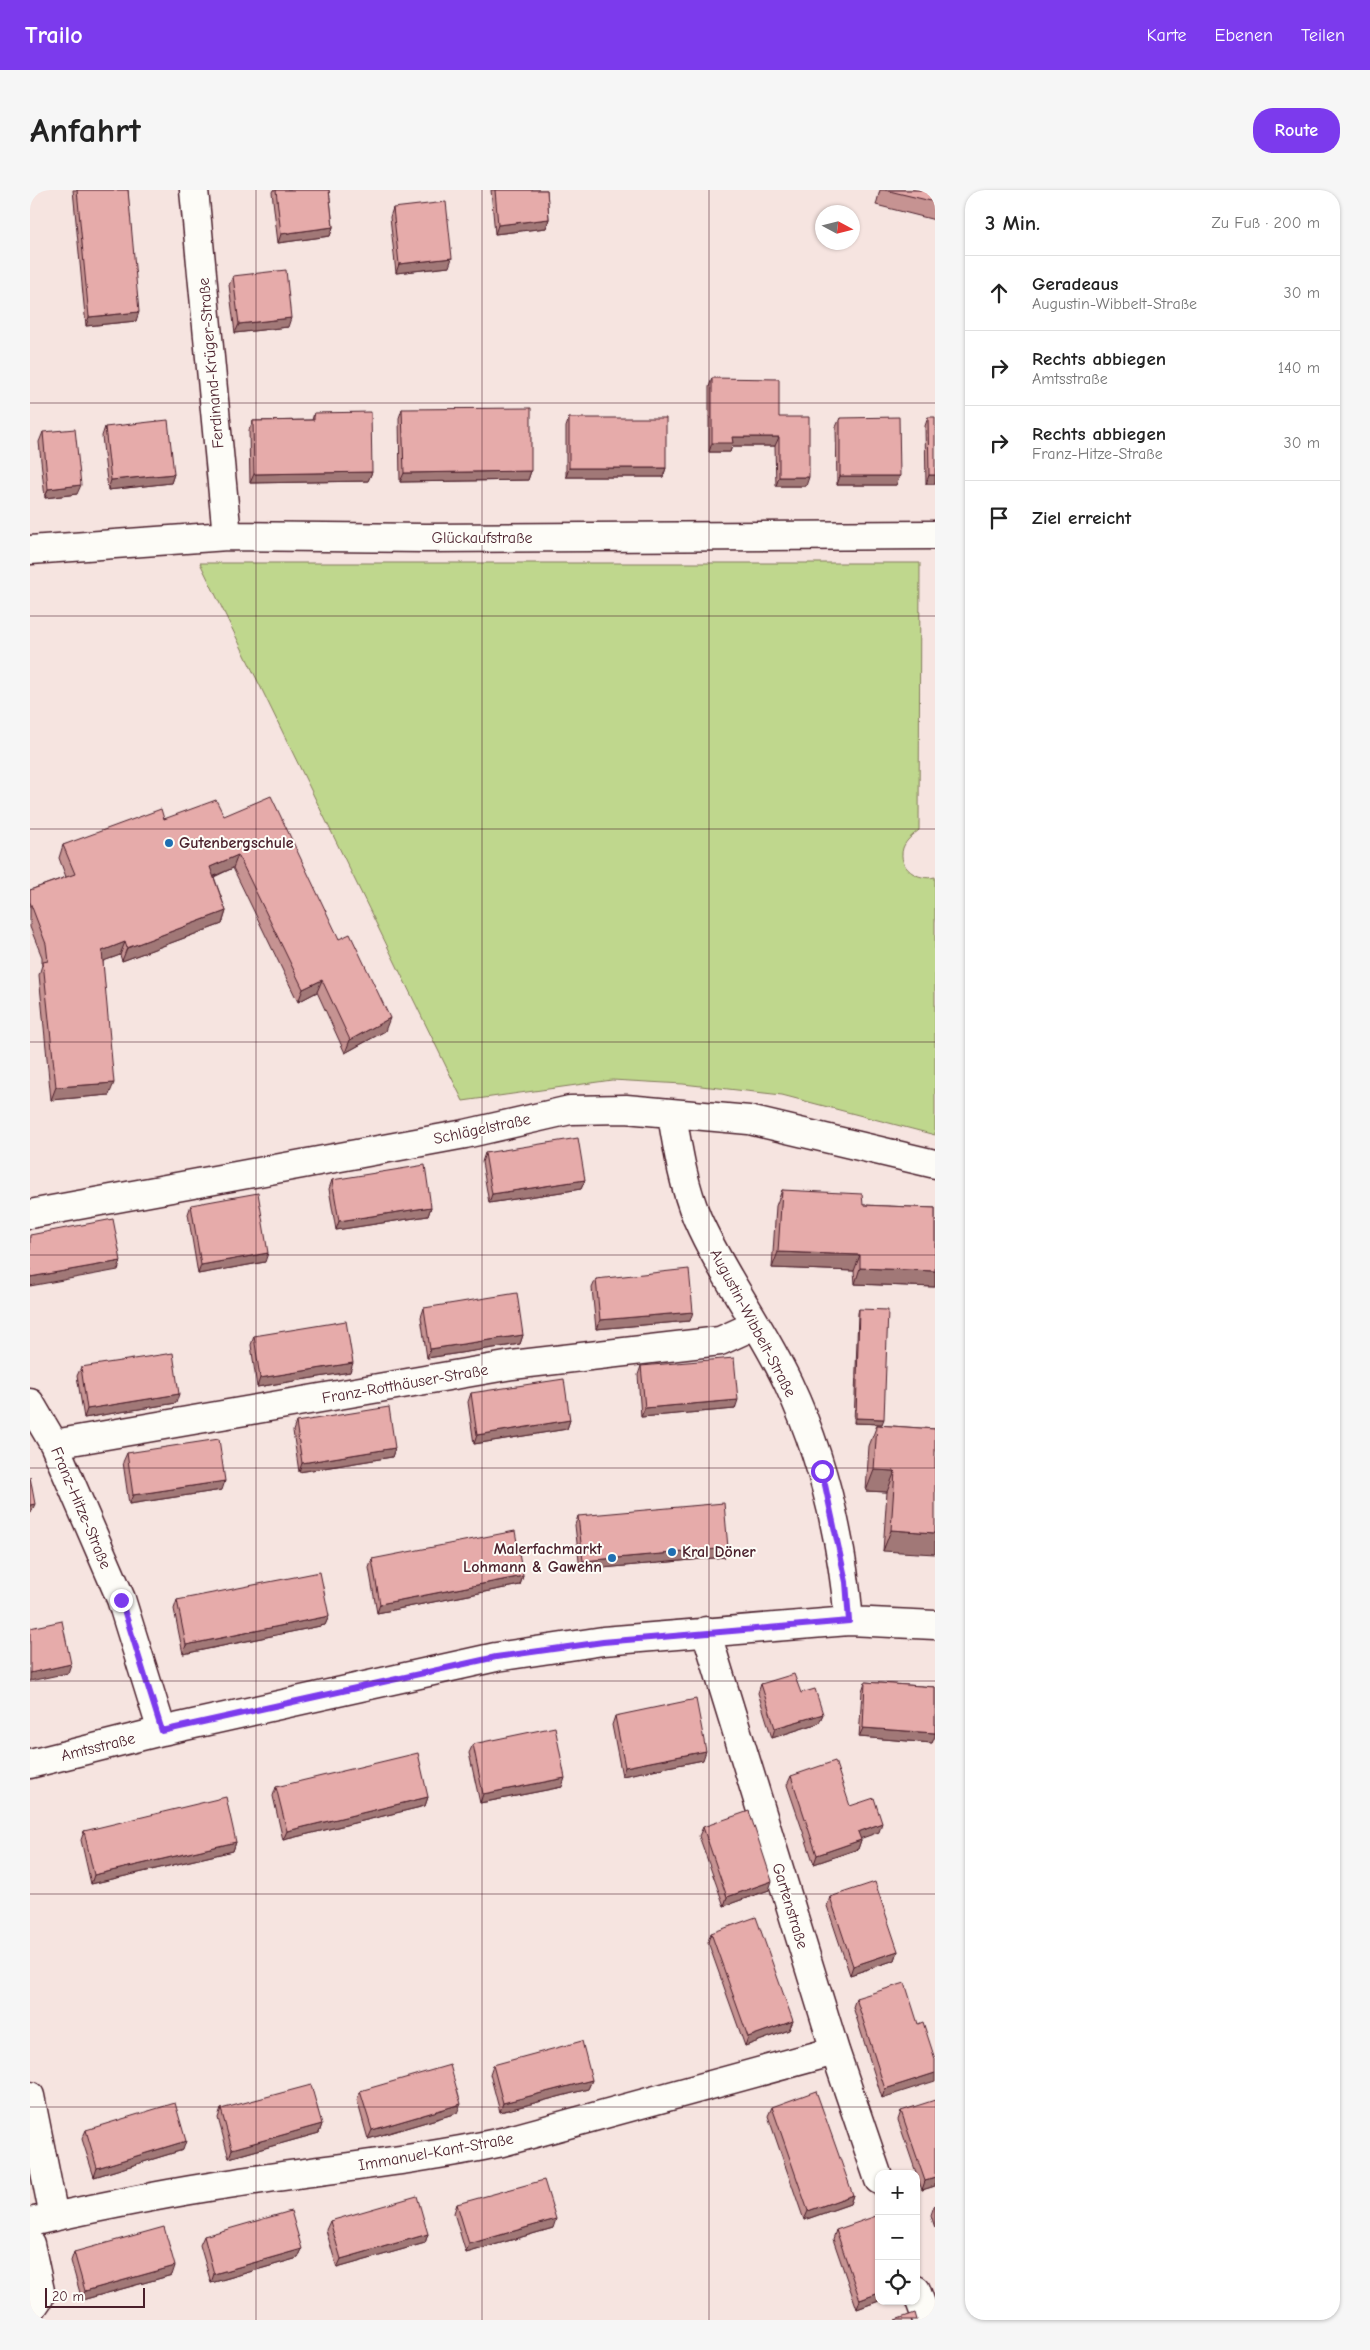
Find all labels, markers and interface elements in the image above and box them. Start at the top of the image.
text: Trailo [25,21,83,49]
text: Karte [1146,25,1187,46]
text: Ebenen [1215,25,1273,46]
text: Teilen [1301,25,1345,46]
button: Route [1253,108,1340,153]
text: Anfahrt [30,110,141,151]
north arrow [815,205,860,250]
text: 3 Min. [985,211,1040,235]
text: Zu Fuß · 200 m [1211,214,1320,232]
text: Geradeaus [1032,273,1118,295]
street label: Ferdinand-Krüger-Straße [195,277,227,449]
icon: ahead [985,279,1013,307]
text: 30 m [1284,284,1320,302]
text: Augustin-Wibbelt-Straße [1032,295,1197,313]
text: Rechts abbiegen [1032,348,1166,370]
icon: right [985,354,1013,382]
text: 140 m [1278,359,1320,377]
text: Amtsstraße [1032,370,1108,388]
text: Rechts abbiegen [1032,423,1166,445]
icon: right [985,429,1013,457]
text: 30 m [1284,434,1320,452]
text: Franz-Hitze-Straße [1032,445,1163,463]
icon: arrive [985,504,1013,532]
text: Ziel erreicht [1032,507,1131,529]
street label: Glückaufstraße [431,529,533,547]
place label: Gutenbergschule [179,834,294,852]
marker: Gutenbergschule [163,837,175,849]
street label: Schlägelstraße [432,1110,532,1148]
street label: Augustin-Wibbelt-Straße [706,1246,800,1400]
street label: Franz-Rotthäuser-Straße [320,1361,490,1407]
street label: Franz-Hitze-Straße [47,1444,115,1572]
route start [811,1460,834,1483]
place label: Malerfachmarkt Lohmann & Gawehn [463,1540,603,1576]
place label: Kral Döner [682,1543,756,1561]
marker: Kral Döner [666,1546,678,1558]
marker: Malerfachmarkt Lohmann & Gawehn [606,1552,618,1564]
route end [110,1589,133,1612]
street label: Amtsstraße [59,1729,137,1765]
street label: Gartenstraße [768,1861,812,1951]
street label: Immanuel-Kant-Straße [357,2129,515,2175]
map controls [875,2170,920,2305]
button: + [875,2170,920,2215]
button: − [875,2215,920,2260]
button: locate [875,2260,920,2305]
scale bar [45,2285,145,2308]
text: 20 m [52,2288,84,2305]

